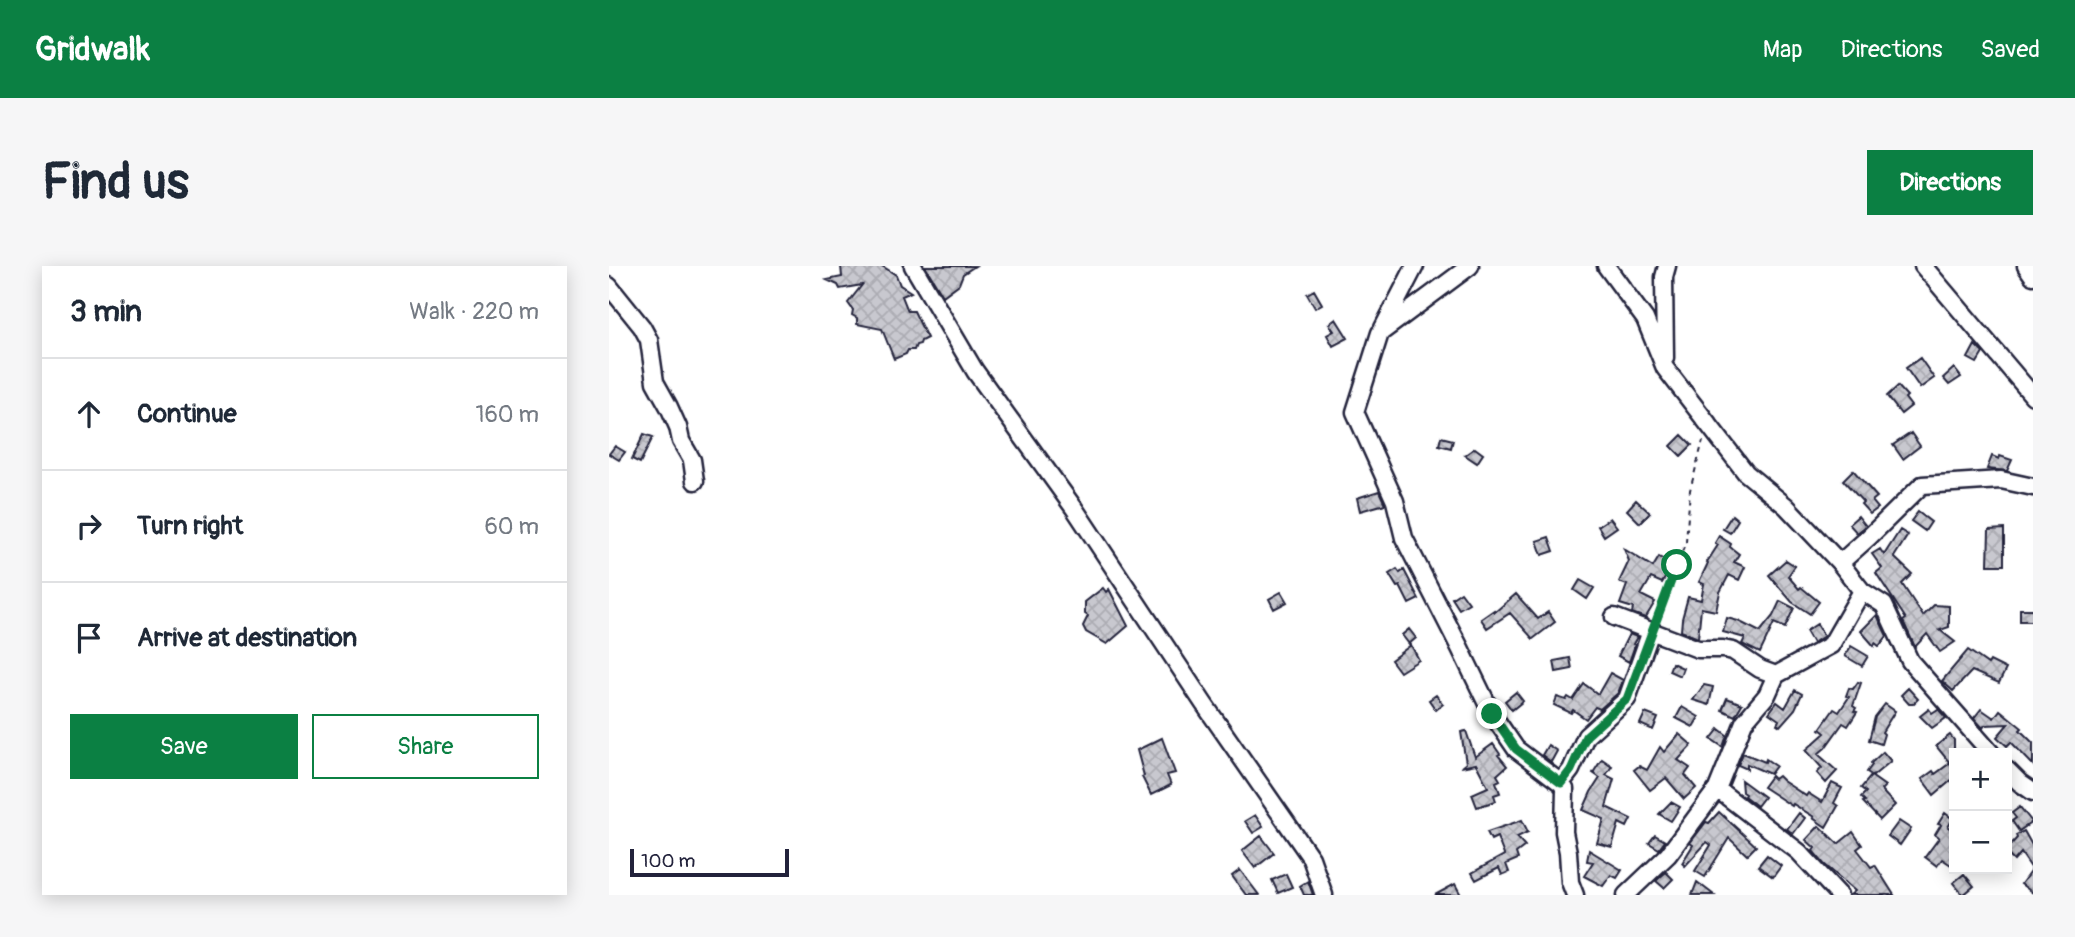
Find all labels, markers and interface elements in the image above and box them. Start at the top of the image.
text: Gridwalk [35,29,150,70]
text: Map [1763,35,1803,64]
text: Directions [1841,35,1942,64]
text: Saved [1980,35,2040,64]
button: Directions [1867,150,2033,215]
text: Find us [42,152,189,213]
text: 3 min [70,293,142,330]
text: Walk · 220 m [409,297,539,326]
icon: ahead [70,395,108,433]
text: Continue [137,398,237,430]
text: 160 m [475,400,539,429]
icon: right [70,507,108,545]
text: Turn right [137,510,243,542]
text: 60 m [484,512,539,541]
route start [1661,549,1692,580]
icon: arrive [70,619,108,657]
text: Arrive at destination [137,622,357,654]
route end [1476,698,1507,729]
button: Save [70,714,298,779]
button: Share [312,714,539,779]
map controls [1949,748,2012,874]
button: + [1949,748,2012,811]
button: − [1949,811,2012,874]
scale bar [630,846,789,878]
text: 100 m [641,849,695,873]

